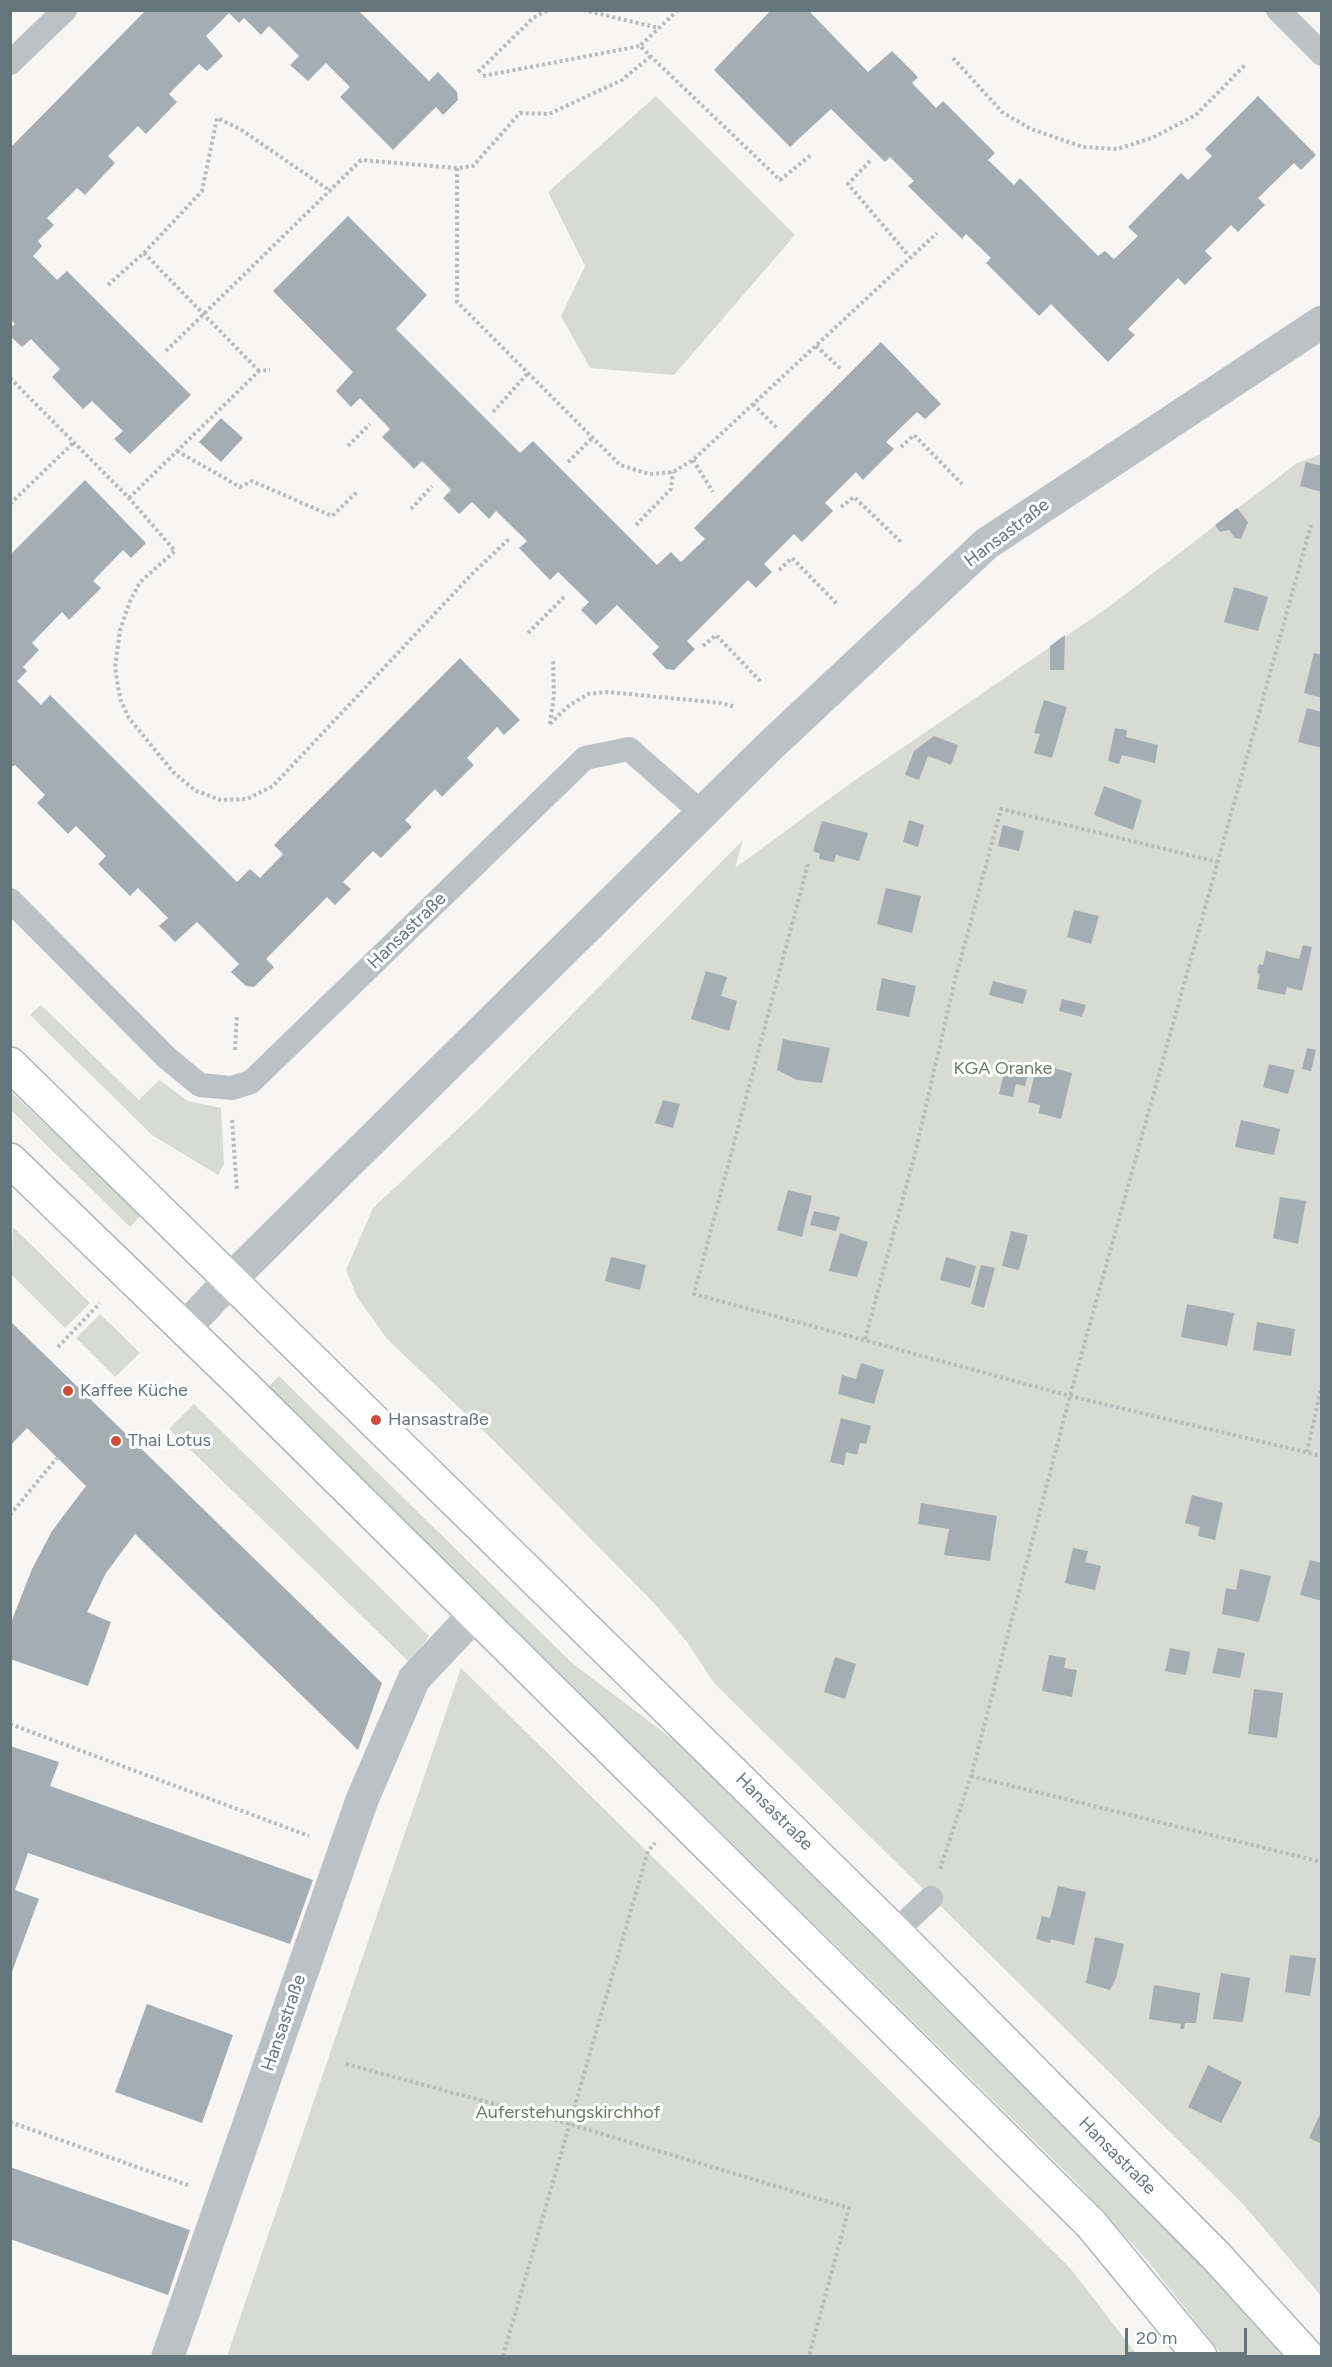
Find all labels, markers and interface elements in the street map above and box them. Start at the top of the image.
street label: Hansastraße [960,494,1054,572]
street label: Hansastraße [363,888,451,974]
park label: KGA Oranke [954,1058,1052,1080]
place label: Kaffee Küche [80,1380,188,1402]
marker: Kaffee Küche [61,1384,75,1398]
place label: Hansastraße [388,1409,489,1431]
marker: Hansastraße [369,1413,383,1427]
place label: Thai Lotus [128,1430,211,1452]
marker: Thai Lotus [109,1434,123,1448]
street label: Hansastraße [731,1769,817,1855]
street label: Hansastraße [257,1972,311,2074]
park label: Auferstehungskirchhof [476,2102,660,2124]
street label: Hansastraße [1074,2113,1160,2199]
scale bar [1128,2316,1250,2354]
text: 20 m [1136,2327,1177,2349]

